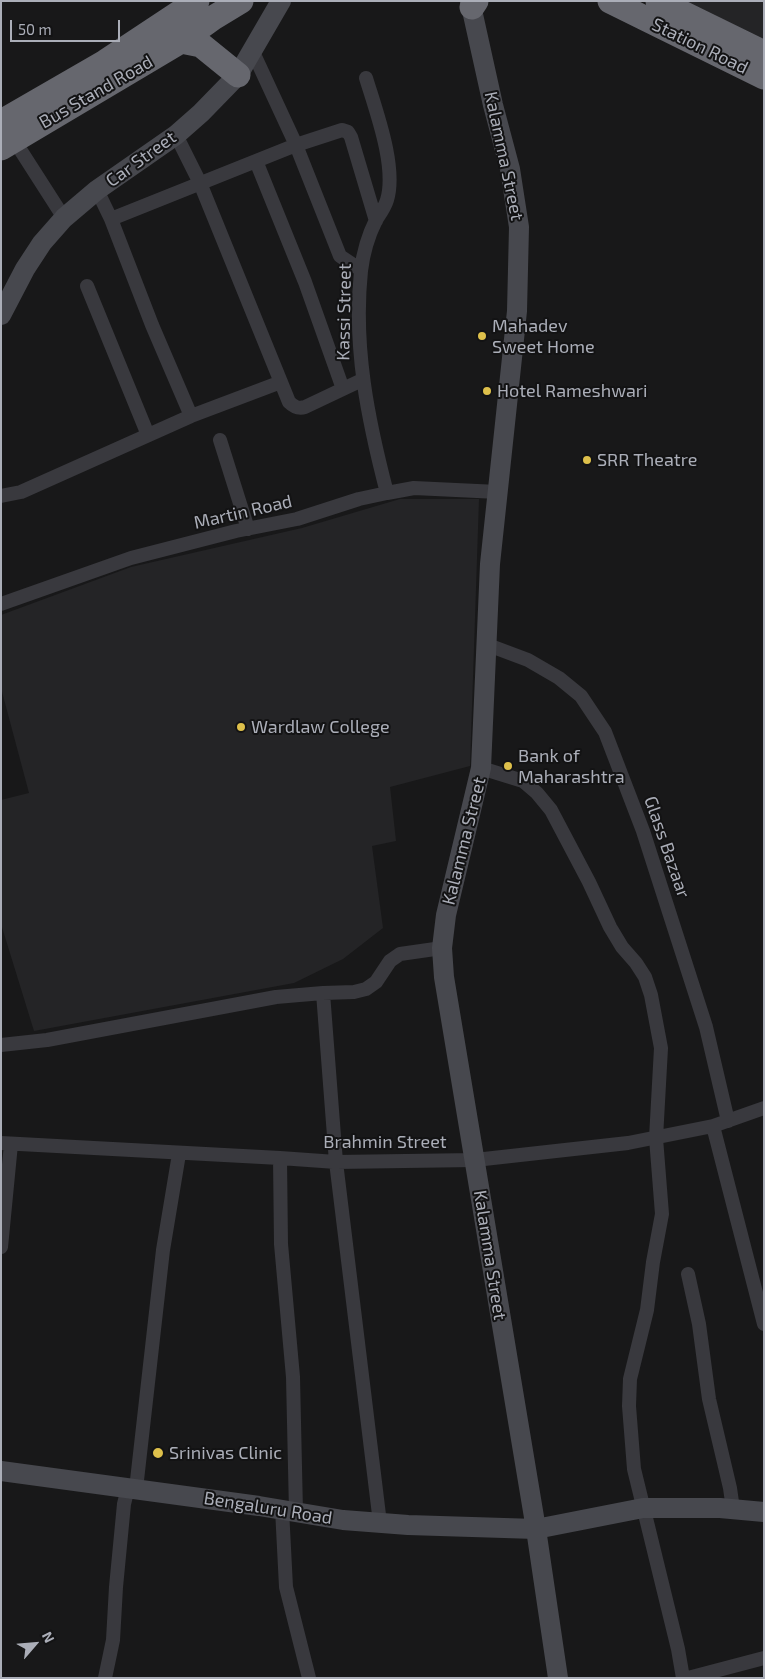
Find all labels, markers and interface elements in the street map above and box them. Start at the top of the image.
scale bar [12,10,122,42]
street label: Station Road [648,13,752,79]
text: 50 m [18,20,52,38]
street label: Bus Stand Road [35,51,157,133]
street label: Kalamma Street [480,90,528,222]
street label: Car Street [102,126,180,192]
street label: Kassi Street [332,263,356,361]
place label: Mahadev Sweet Home [492,315,595,358]
marker: Mahadev Sweet Home [476,330,488,342]
place label: Hotel Rameshwari [497,380,647,402]
marker: Hotel Rameshwari [481,385,493,397]
place label: SRR Theatre [597,449,697,471]
marker: SRR Theatre [581,454,593,466]
street label: Martin Road [192,490,294,534]
place label: Wardlaw College [251,716,390,738]
marker: Wardlaw College [235,721,247,733]
place label: Bank of Maharashtra [518,745,625,788]
marker: Bank of Maharashtra [502,760,514,772]
street label: Kalamma Street [438,775,490,907]
street label: Glass Bazaar [640,793,694,901]
street label: Brahmin Street [323,1131,447,1153]
street label: Kalamma Street [469,1189,511,1321]
place label: Srinivas Clinic [169,1442,282,1464]
marker: Srinivas Clinic [151,1446,165,1460]
street label: Bengaluru Road [202,1487,334,1529]
north arrow [10,1619,60,1669]
text: N [39,1629,59,1645]

